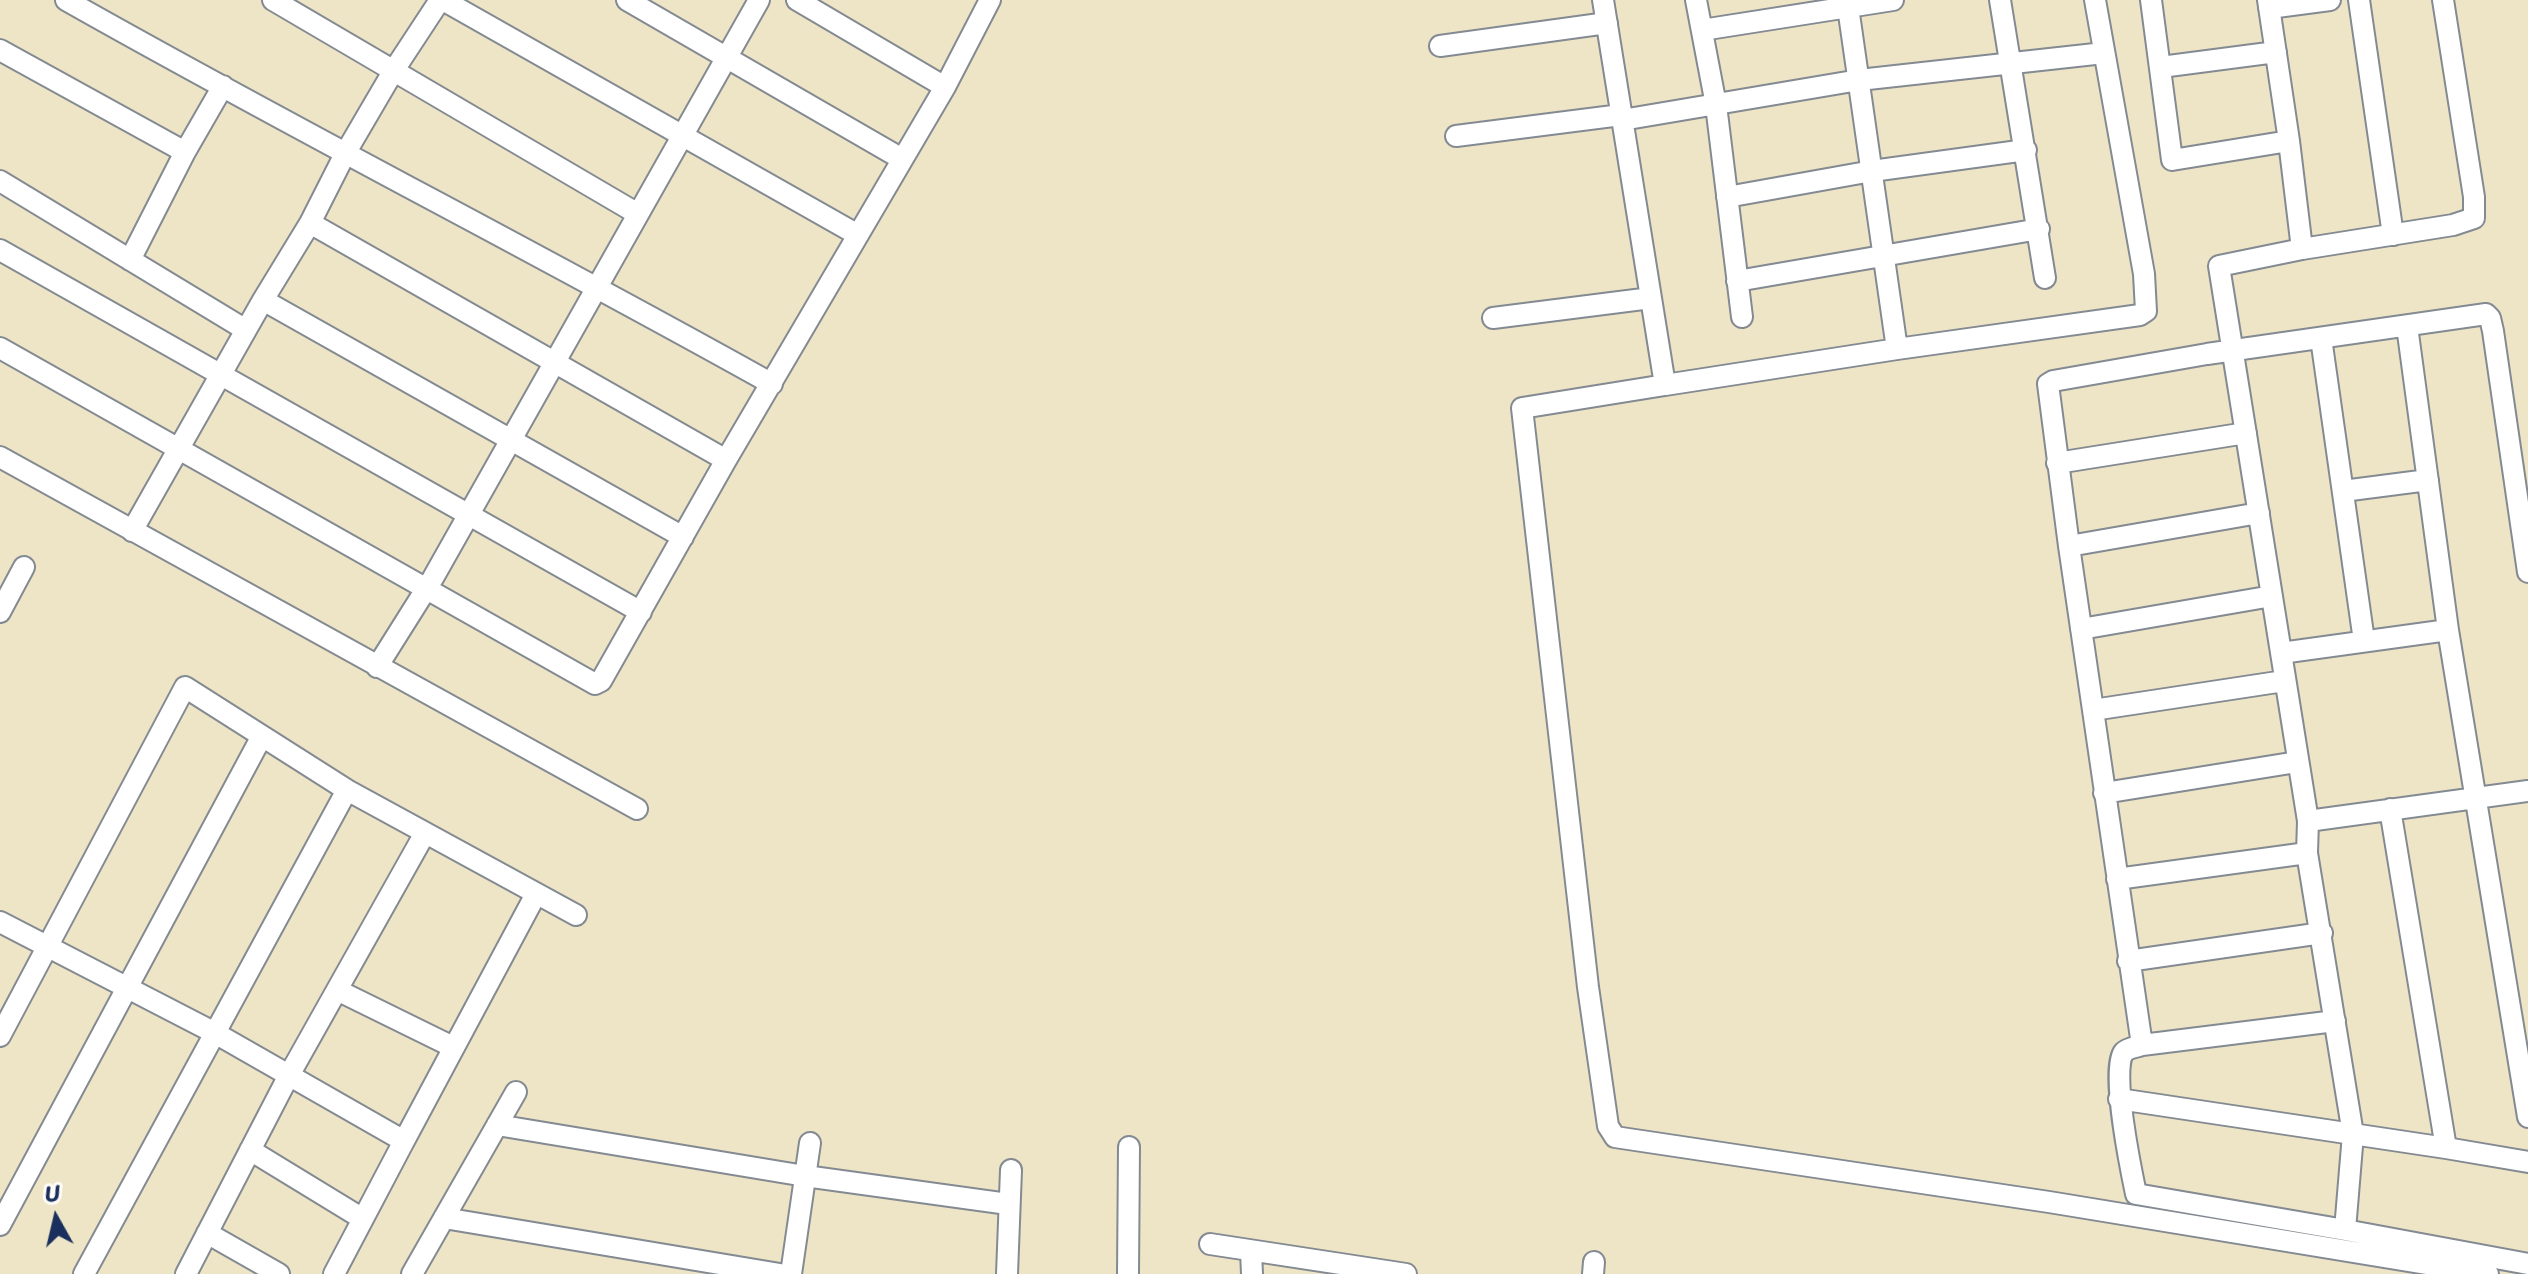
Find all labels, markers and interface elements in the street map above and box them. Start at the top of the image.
text: U [43,1173,63,1214]
north arrow [16,1178,96,1258]

